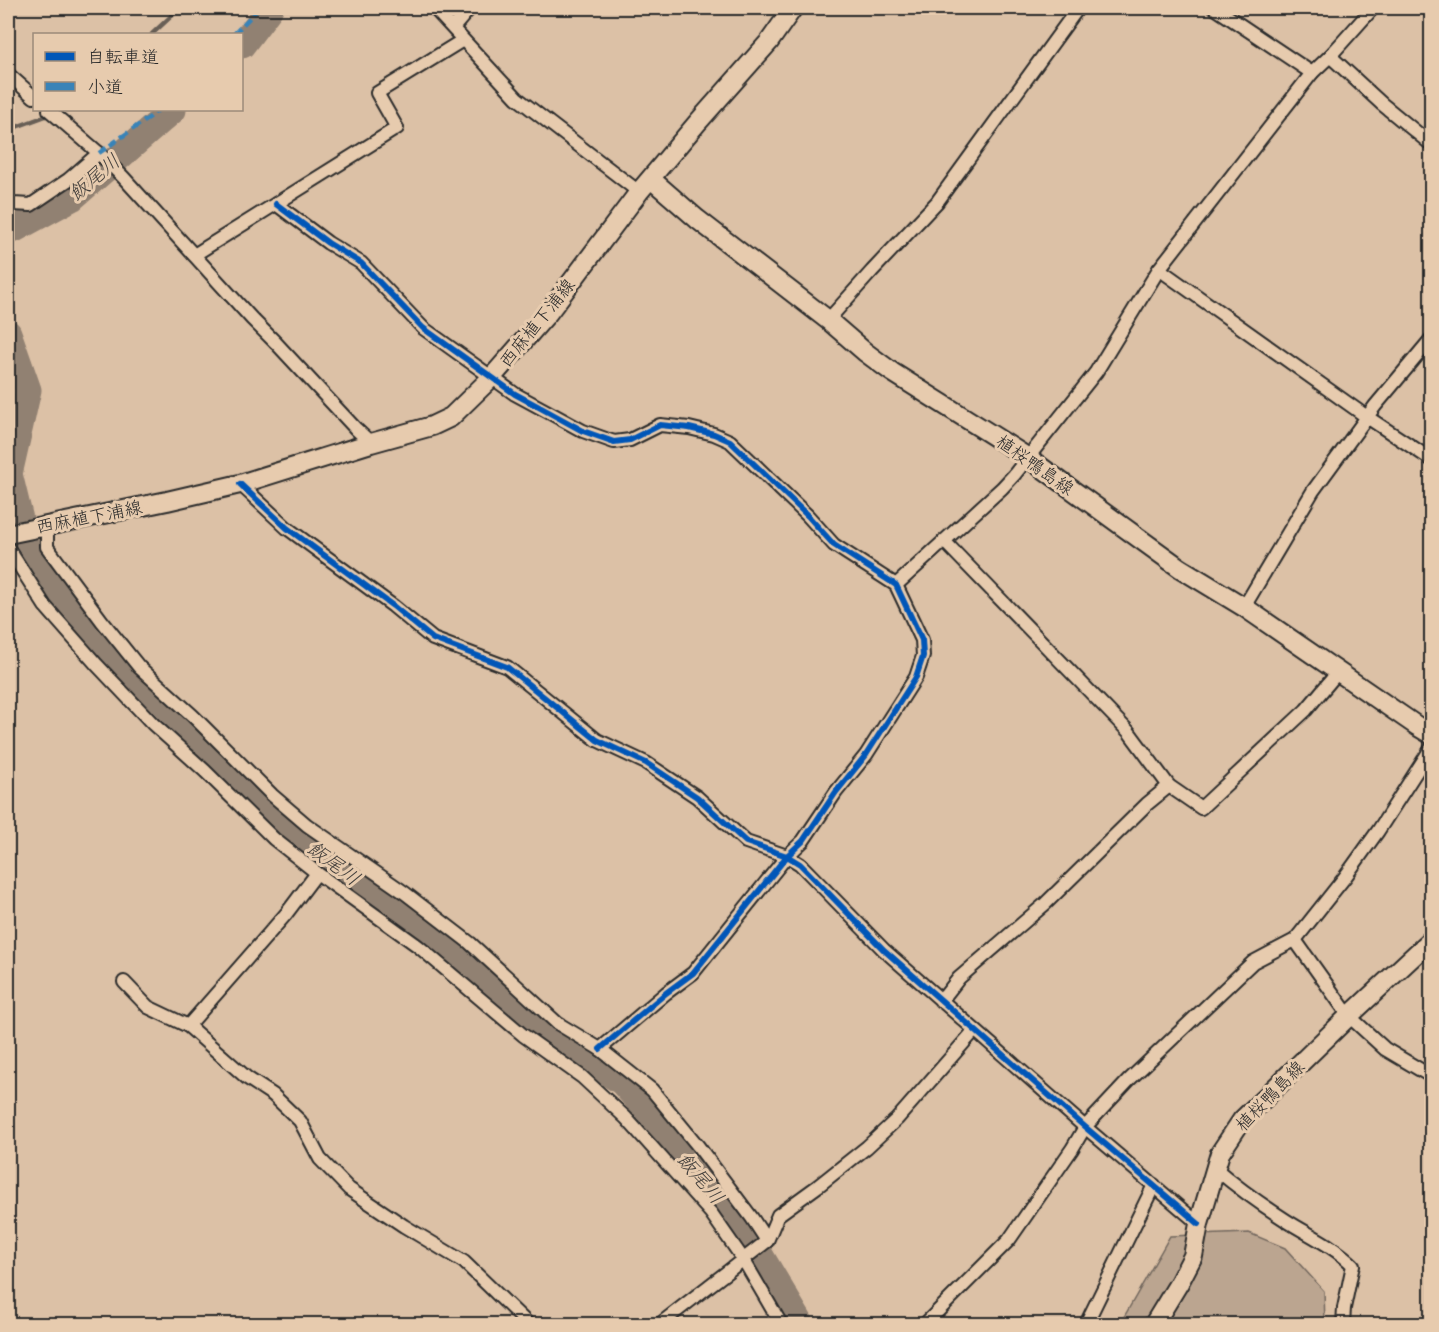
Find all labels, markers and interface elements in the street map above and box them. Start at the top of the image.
legend [33,33,243,111]
text: 自転車道 [87,45,159,69]
text: 小道 [87,75,123,99]
water label: 飯尾川 [63,148,125,206]
street label: 西麻植下浦線 [494,273,580,373]
street label: 植桜鴨島線 [991,429,1079,501]
street label: 西麻植下浦線 [34,495,144,539]
water label: 飯尾川 [302,835,366,891]
street label: 植桜鴨島線 [1230,1055,1310,1137]
water label: 飯尾川 [672,1147,730,1209]

